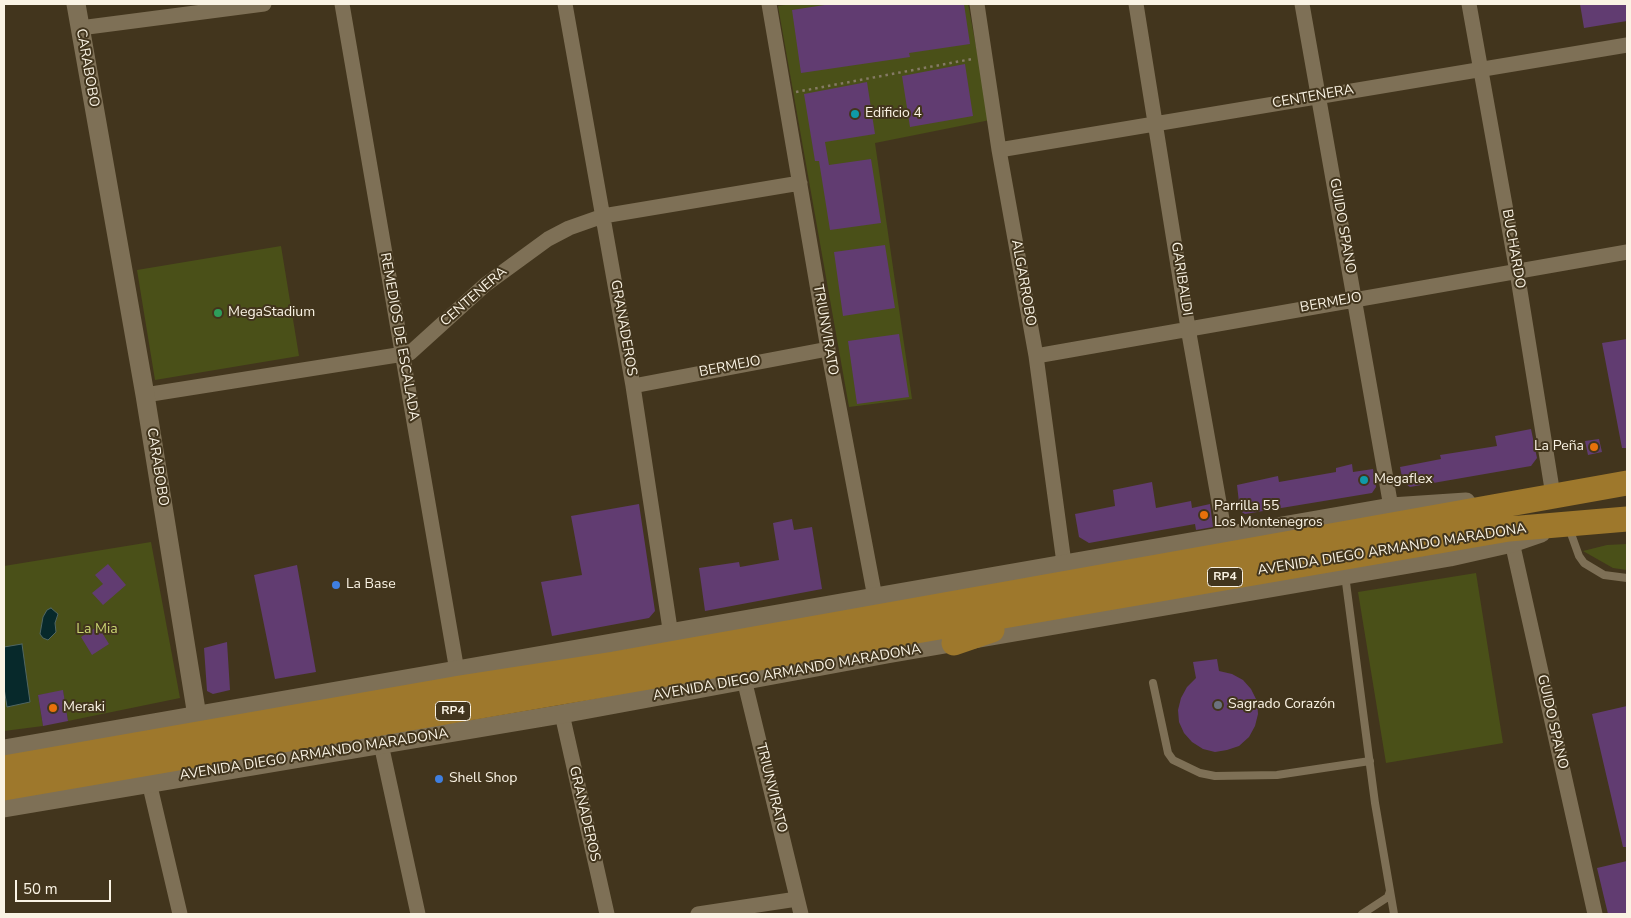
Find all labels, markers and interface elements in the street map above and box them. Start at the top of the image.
street label: CARABOBO [72,28,102,108]
street label: CENTENERA [1271,82,1355,112]
place label: Edificio 4 [865,106,922,122]
marker: Edificio 4 [849,108,861,120]
street label: GUIDO SPANO [1325,177,1359,275]
street label: BUCHARDO [1498,208,1528,290]
street label: ALGARROBO [1007,239,1039,327]
street label: GARIBALDI [1167,241,1195,317]
street label: REMEDIOS DE ESCALADA [376,251,422,423]
street label: CENTENERA [437,264,511,330]
street label: GRANADEROS [606,279,640,377]
street label: TRIUNVIRATO [809,283,841,377]
street label: BERMEJO [1299,289,1363,317]
place label: MegaStadium [228,305,315,321]
marker: MegaStadium [212,307,224,319]
street label: BERMEJO [698,353,762,381]
street label: CARABOBO [143,427,171,507]
place label: La Peña [1534,439,1584,455]
marker: La Peña [1588,441,1600,453]
place label: Megaflex [1374,472,1433,488]
marker: Megaflex [1358,474,1370,486]
place label: Parrilla 55 Los Montenegros [1214,499,1323,532]
marker: Parrilla 55 Los Montenegros [1198,509,1210,521]
street label: AVENIDA DIEGO ARMANDO MARADONA [1256,520,1528,580]
road number: RP4 [1208,568,1242,586]
place label: La Base [346,577,396,593]
marker: La Base [330,579,342,591]
park label: La Mia [76,622,118,638]
street label: AVENIDA DIEGO ARMANDO MARADONA [652,641,922,705]
street label: GUIDO SPANO [1533,673,1571,771]
place label: Sagrado Corazón [1228,697,1335,713]
marker: Sagrado Corazón [1212,699,1224,711]
place label: Meraki [63,700,105,716]
road number: RP4 [436,701,470,720]
marker: Meraki [47,702,59,714]
street label: AVENIDA DIEGO ARMANDO MARADONA [178,725,450,785]
street label: TRIUNVIRATO [752,741,790,835]
street label: GRANADEROS [565,765,603,863]
place label: Shell Shop [449,771,517,787]
marker: Shell Shop [433,773,445,785]
scale bar [18,870,114,902]
text: 50 m [23,879,58,899]

